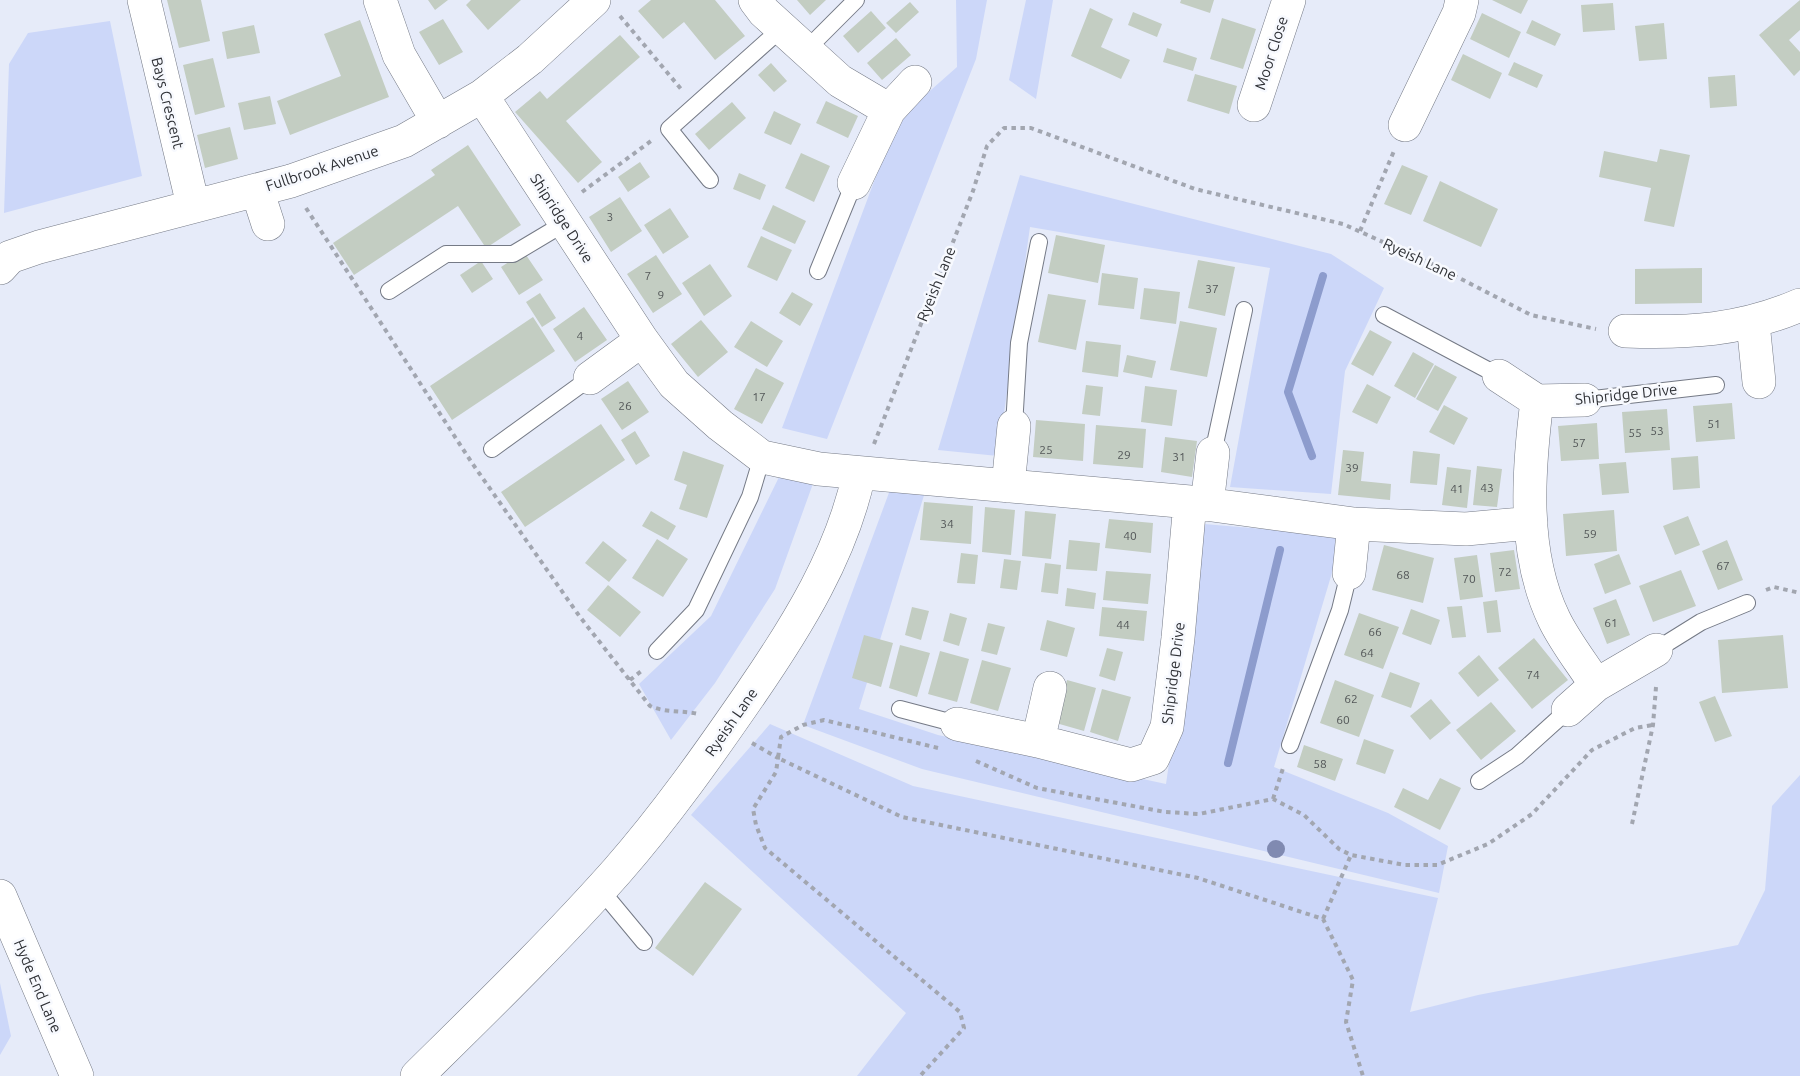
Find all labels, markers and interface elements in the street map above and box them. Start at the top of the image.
street label: Moor Close [1251,14,1291,92]
street label: Bays Crescent [148,55,188,151]
street label: Fullbrook Avenue [263,142,381,194]
street label: Shipridge Drive [527,170,597,266]
house number: 3 [607,210,613,223]
street label: Ryeish Lane [1381,235,1459,283]
street label: Ryeish Lane [913,244,959,324]
house number: 7 [645,269,651,282]
house number: 37 [1205,282,1219,295]
house number: 9 [658,288,664,301]
house number: 4 [577,329,584,342]
street label: Shipridge Drive [1574,380,1678,408]
house number: 17 [752,390,766,403]
house number: 26 [618,399,632,412]
house number: 51 [1707,417,1721,430]
house number: 53 [1650,424,1664,437]
house number: 55 [1628,426,1642,439]
house number: 57 [1572,436,1586,449]
house number: 25 [1039,443,1053,456]
house number: 29 [1117,448,1131,461]
house number: 31 [1172,450,1186,463]
house number: 39 [1345,461,1359,474]
house number: 43 [1480,481,1494,494]
house number: 41 [1450,482,1464,495]
house number: 34 [940,517,954,530]
house number: 59 [1583,527,1597,540]
house number: 40 [1123,529,1137,542]
house number: 67 [1716,559,1730,572]
house number: 72 [1498,565,1512,578]
house number: 68 [1396,568,1410,581]
house number: 70 [1462,572,1476,585]
house number: 61 [1604,616,1618,629]
house number: 44 [1116,618,1130,631]
street label: Shipridge Drive [1158,621,1188,725]
house number: 66 [1368,625,1382,638]
house number: 64 [1360,646,1374,659]
house number: 74 [1526,668,1540,681]
street label: Ryeish Lane [701,685,761,759]
house number: 62 [1344,692,1358,705]
house number: 60 [1336,713,1350,726]
house number: 58 [1313,757,1327,770]
street label: Hyde End Lane [11,937,65,1035]

